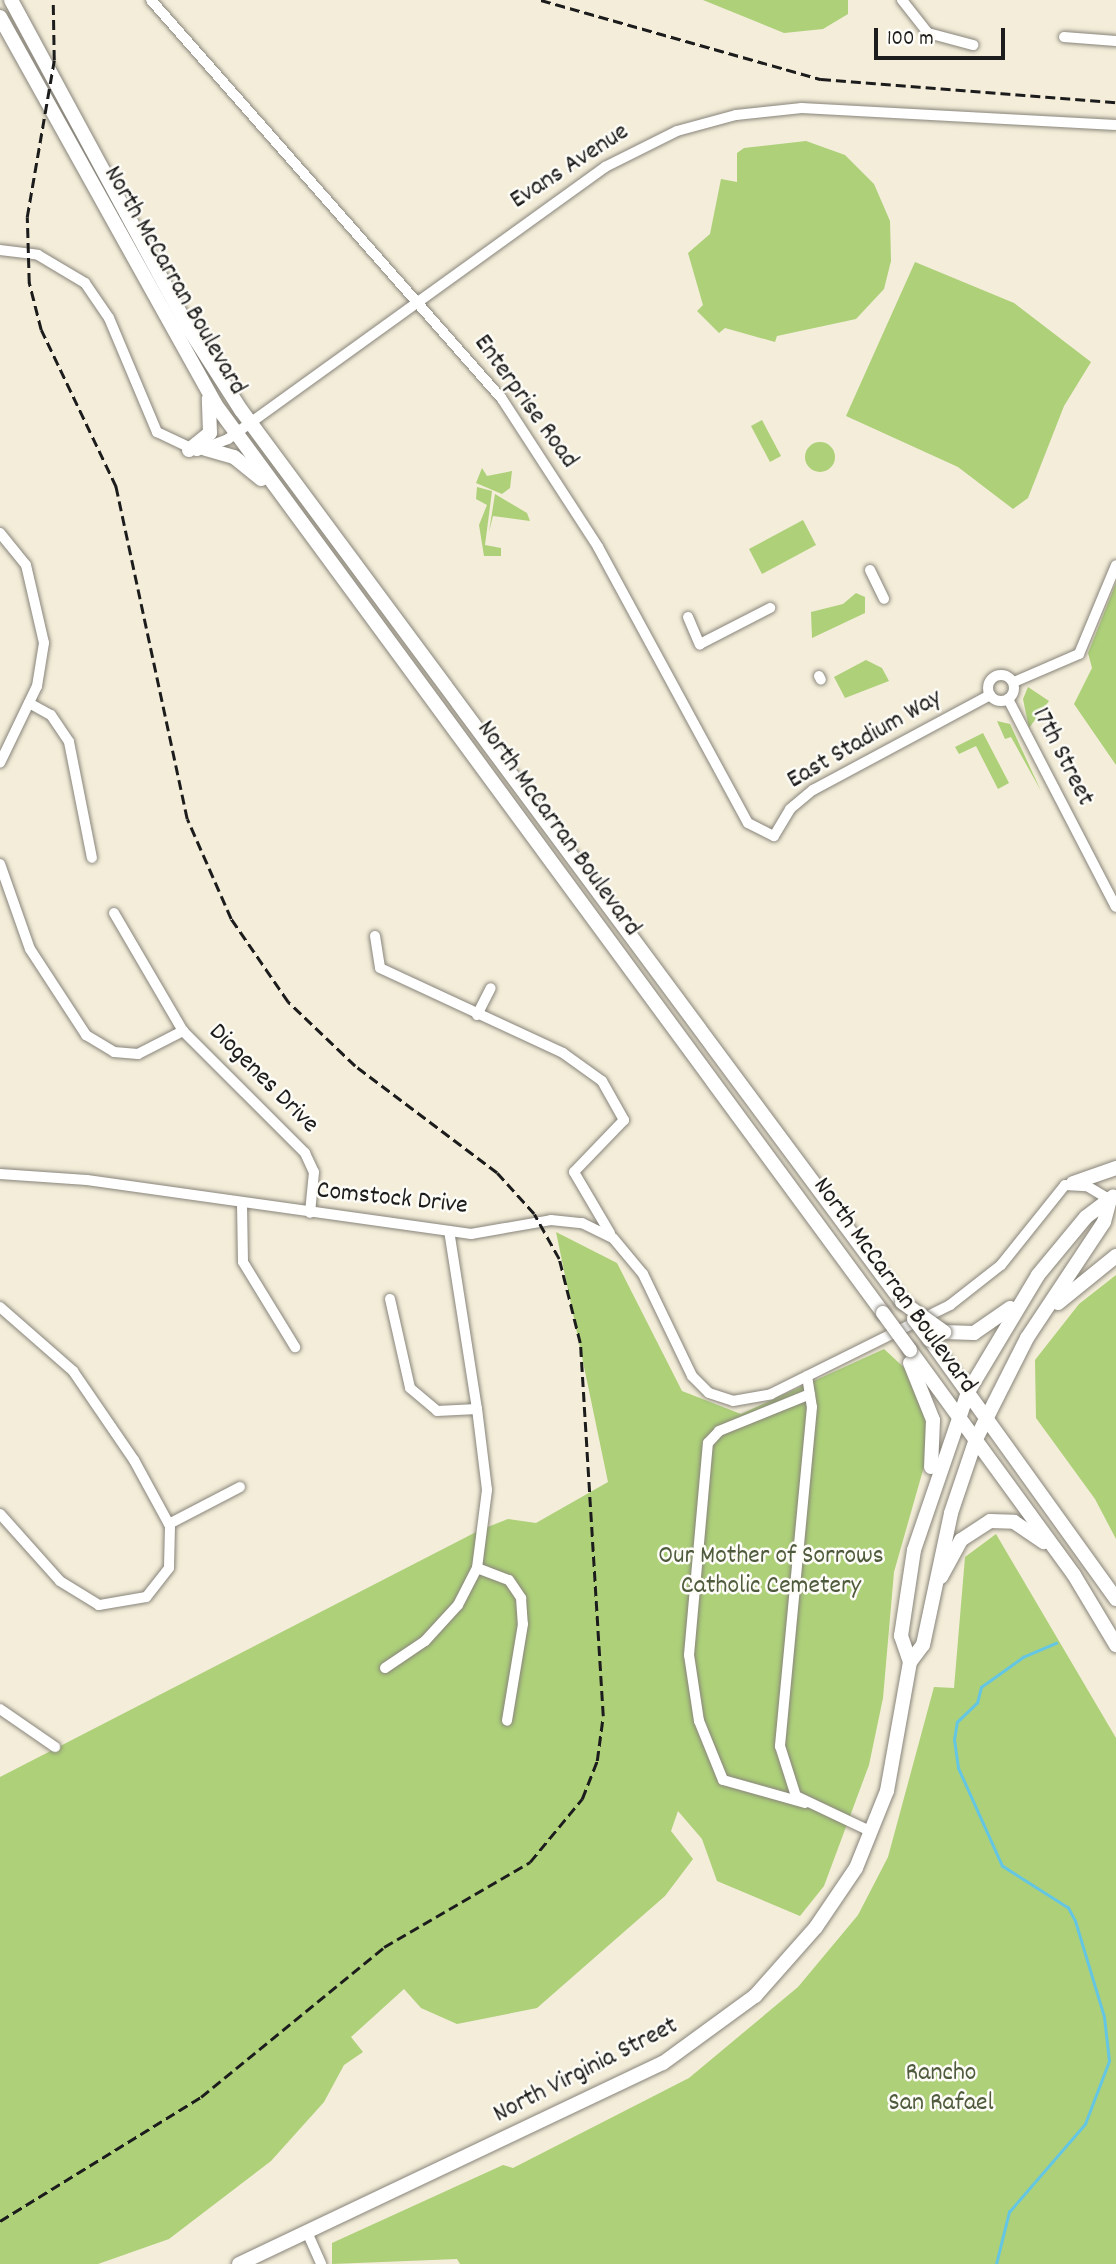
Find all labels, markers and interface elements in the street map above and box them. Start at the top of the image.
scale bar [878,14,1009,58]
text: 100 m [887,25,934,55]
street label: Evans Avenue [505,117,635,217]
street label: North McCarran Boulevard [96,161,252,401]
street label: Enterprise Road [466,329,584,475]
street label: East Stadium Way [782,683,948,797]
street label: 17th Street [1024,703,1100,811]
street label: North McCarran Boulevard [469,715,647,943]
street label: Diogenes Drive [201,1017,325,1141]
street label: North McCarran Boulevard [805,1172,983,1400]
street label: Comstock Drive [315,1176,469,1222]
park label: Our Mother of Sorrows Catholic Cemetery [658,1541,884,1602]
street label: North Virginia Street [489,2011,683,2131]
park label: Rancho San Rafael [888,2058,994,2120]

